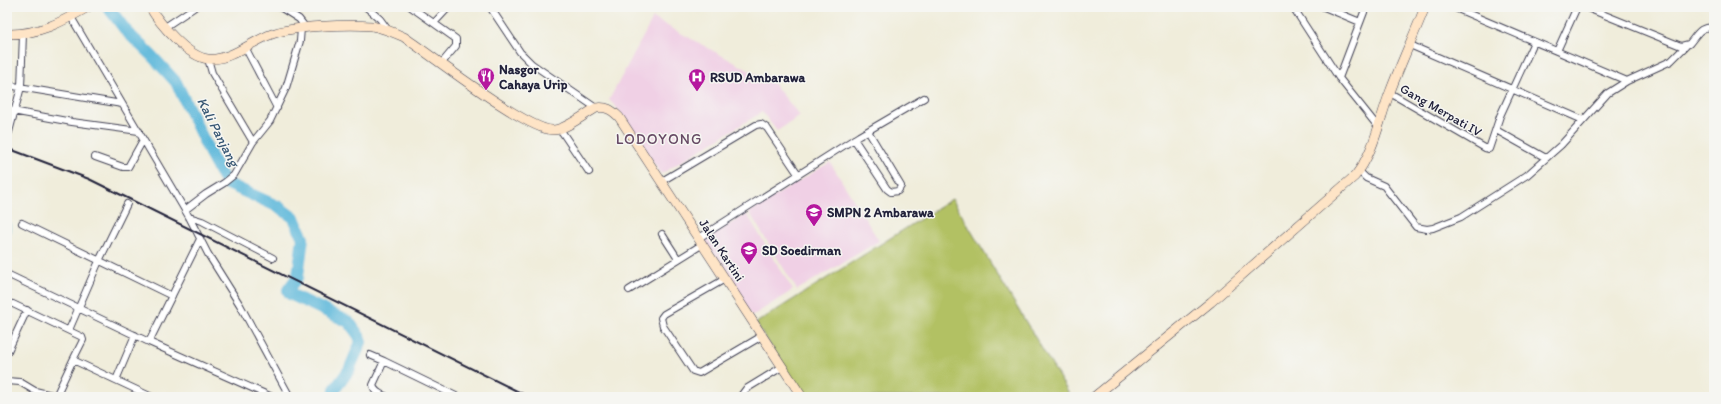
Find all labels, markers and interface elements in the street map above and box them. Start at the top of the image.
place label: Nasgor Cahaya Urip [499,62,567,93]
restaurant icon: Nasgor Cahaya Urip [476,66,496,91]
hospital icon: RSUD Ambarawa [687,67,707,92]
place label: RSUD Ambarawa [710,70,805,85]
street label: Gang Merpati IV [1398,81,1485,140]
water label: Kali Panjang [193,95,244,171]
district label: LODOYONG [616,130,702,148]
school or university icon: SMPN 2 Ambarawa [804,202,824,227]
place label: SMPN 2 Ambarawa [827,205,934,220]
street label: Jalan Kartini [696,216,748,284]
school or university icon: SD Soedirman [739,240,759,265]
place label: SD Soedirman [762,243,842,258]

